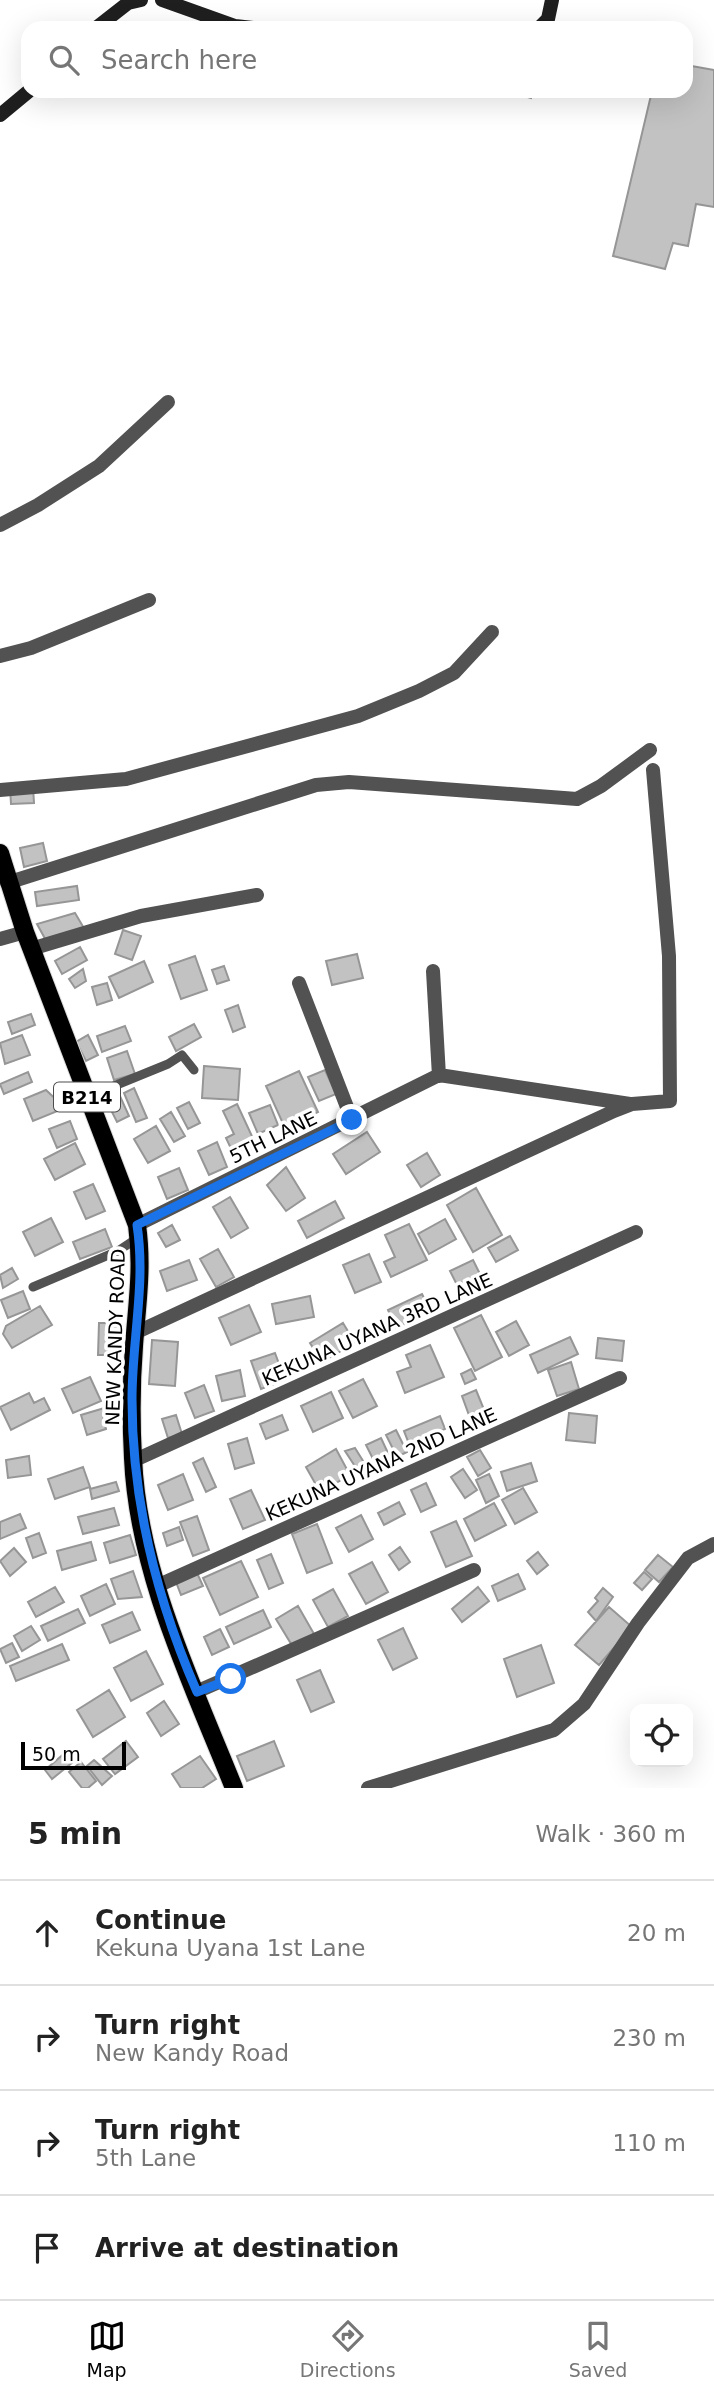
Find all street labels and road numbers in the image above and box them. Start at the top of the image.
road number: B214 [54,1082,120,1112]
street label: 5TH LANE [226,1106,320,1168]
street label: NEW KANDY ROAD [101,1248,129,1426]
street label: KEKUNA UYANA 3RD LANE [258,1268,496,1390]
street label: KEKUNA UYANA 2ND LANE [262,1403,500,1525]

